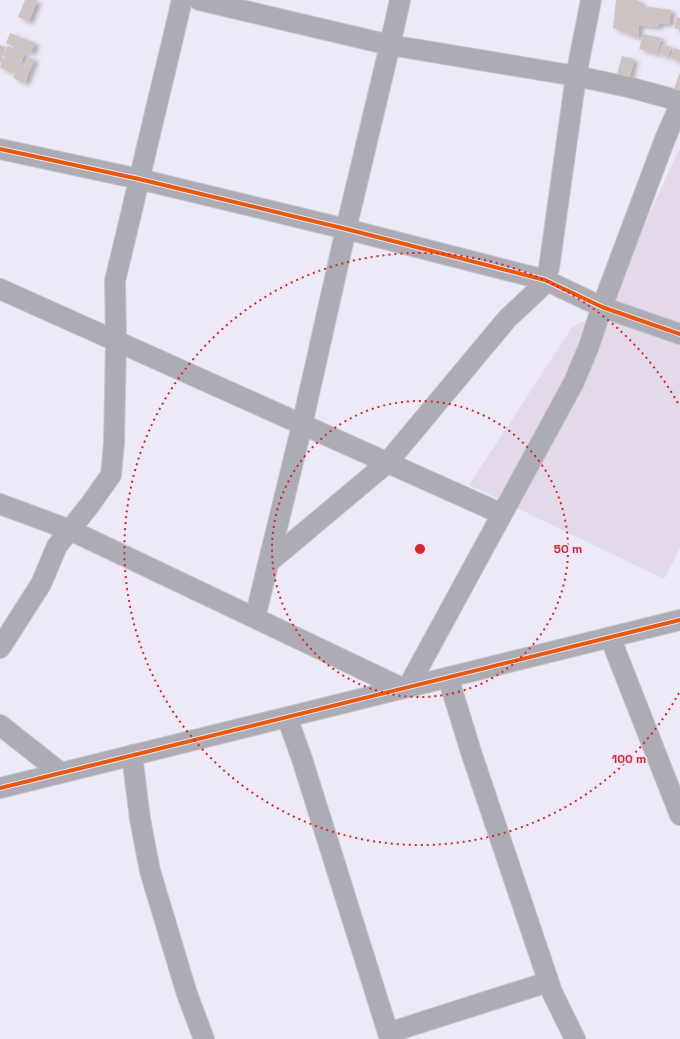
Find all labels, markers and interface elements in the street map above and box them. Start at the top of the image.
text: 50 m [554,541,582,557]
centre of rings [413,542,427,556]
text: 100 m [612,751,646,767]

